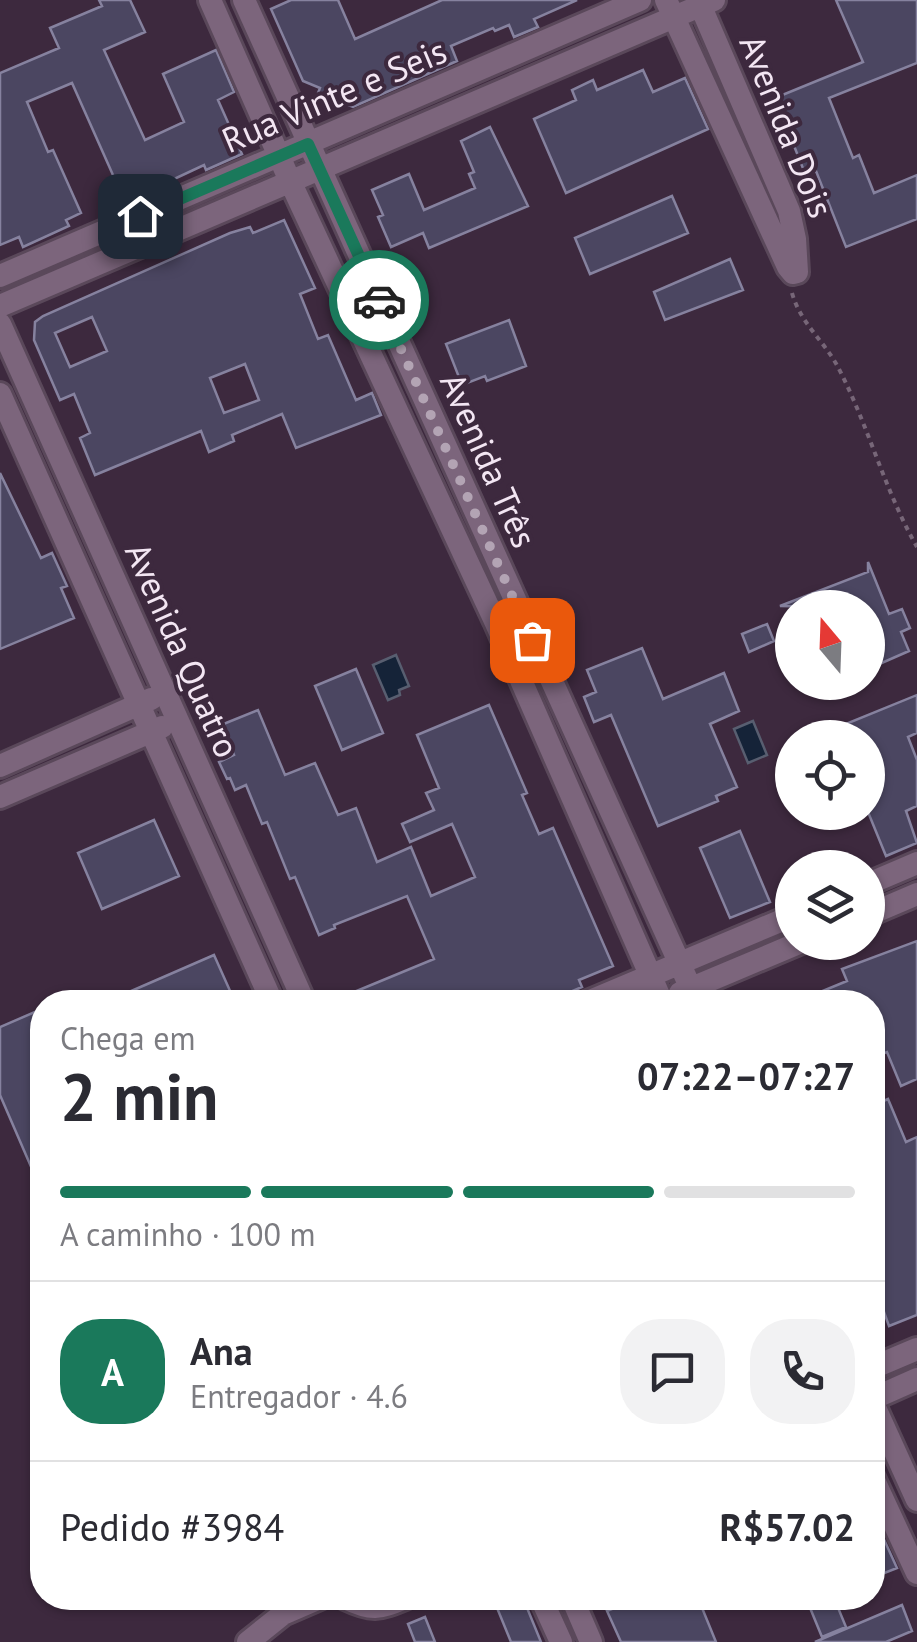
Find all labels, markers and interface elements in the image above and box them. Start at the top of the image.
street label: Rua Vinte e Seis [215,27,453,163]
street label: Avenida Dois [729,28,845,224]
pin [98,174,183,259]
icon: home [113,189,168,244]
courier [329,250,429,350]
icon: car [352,273,407,328]
street label: Avenida Três [430,365,548,555]
street label: Avenida Quatro [115,535,251,765]
north arrow [775,590,885,700]
map controls [775,590,885,960]
pin [490,598,575,683]
icon: bag [505,613,560,668]
button: locate [775,720,885,830]
button: layers [775,850,885,960]
text: Chega em [60,1017,196,1059]
text: 07:22–07:27 [637,1051,855,1100]
text: 2 min [60,1054,219,1138]
text: A caminho · 100 m [60,1213,315,1255]
button: chat [620,1319,725,1424]
button: phone [750,1319,855,1424]
text: Ana [190,1326,253,1375]
text: A [101,1347,124,1396]
text: Entregador · 4.6 [190,1375,408,1417]
text: Pedido #3984 [60,1502,284,1551]
text: R$57.02 [720,1502,855,1551]

